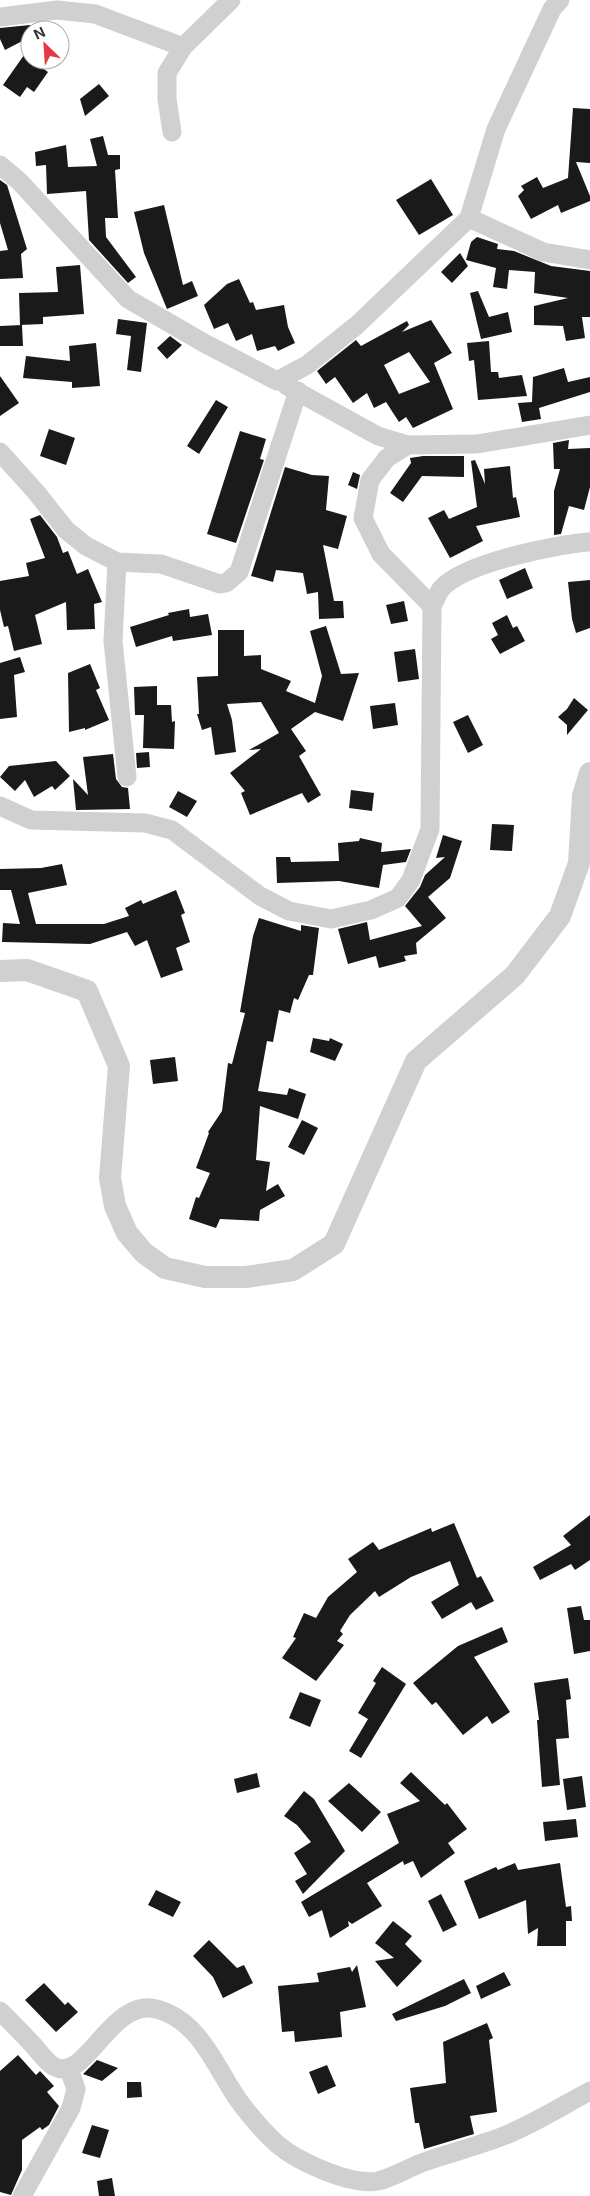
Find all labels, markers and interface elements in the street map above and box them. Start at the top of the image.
north arrow [20,20,70,70]
text: N [31,23,48,43]

